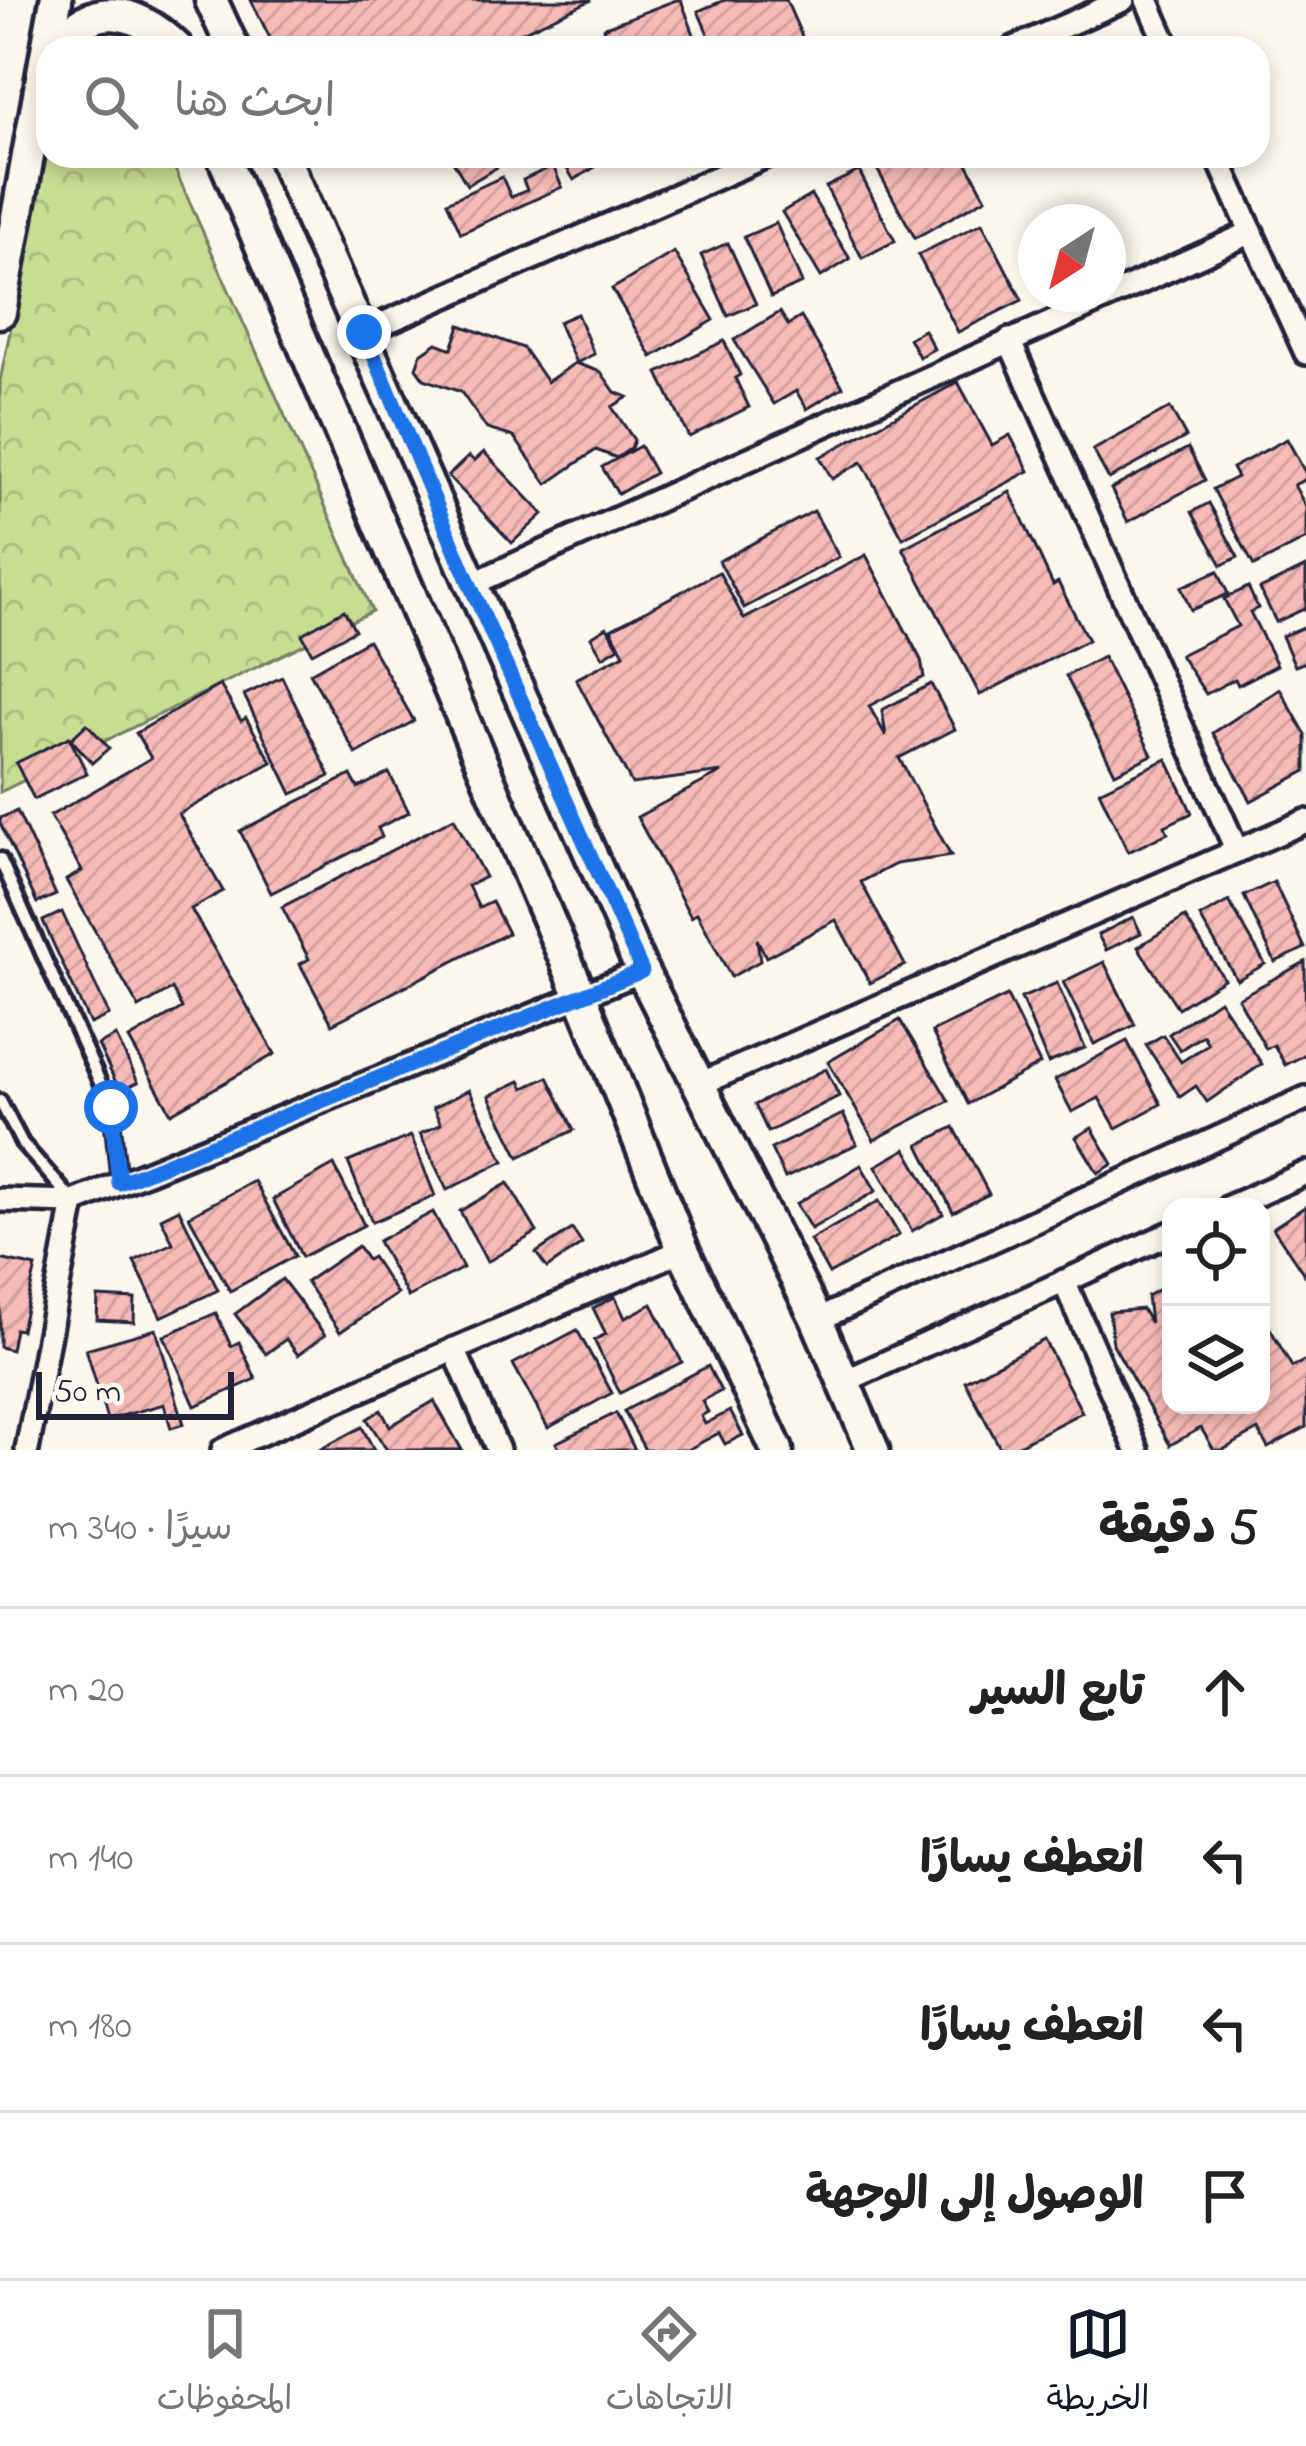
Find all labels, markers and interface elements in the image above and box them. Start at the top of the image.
search box [36,36,1270,168]
icon: search [78,69,144,135]
text: ابحث هنا [174,71,336,137]
north arrow [1018,204,1126,312]
route end [337,305,391,359]
route start [84,1080,138,1134]
map controls [1162,1198,1270,1414]
button: locate [1162,1198,1270,1306]
button: layers [1162,1306,1270,1414]
scale bar [36,1366,234,1419]
text: 50 m [54,1369,121,1417]
text: 5 دقيقة [1098,1492,1258,1567]
text: سيرًا · 340 m [48,1501,233,1558]
icon: ahead [1192,1659,1258,1725]
text: تابع السير [972,1660,1144,1726]
text: 20 m [48,1663,124,1720]
icon: left [1192,1827,1258,1893]
text: انعطف يسارًا [920,1828,1144,1894]
text: 140 m [48,1831,133,1888]
icon: left [1192,1995,1258,2061]
text: انعطف يسارًا [920,1996,1144,2062]
text: 180 m [48,1999,132,2056]
icon: arrive [1192,2163,1258,2229]
text: الوصول إلى الوجهة [805,2164,1144,2230]
tab: المحفوظات [157,2301,293,2427]
tab: الاتجاهات [606,2301,733,2427]
tab: الخريطة [1046,2301,1149,2427]

